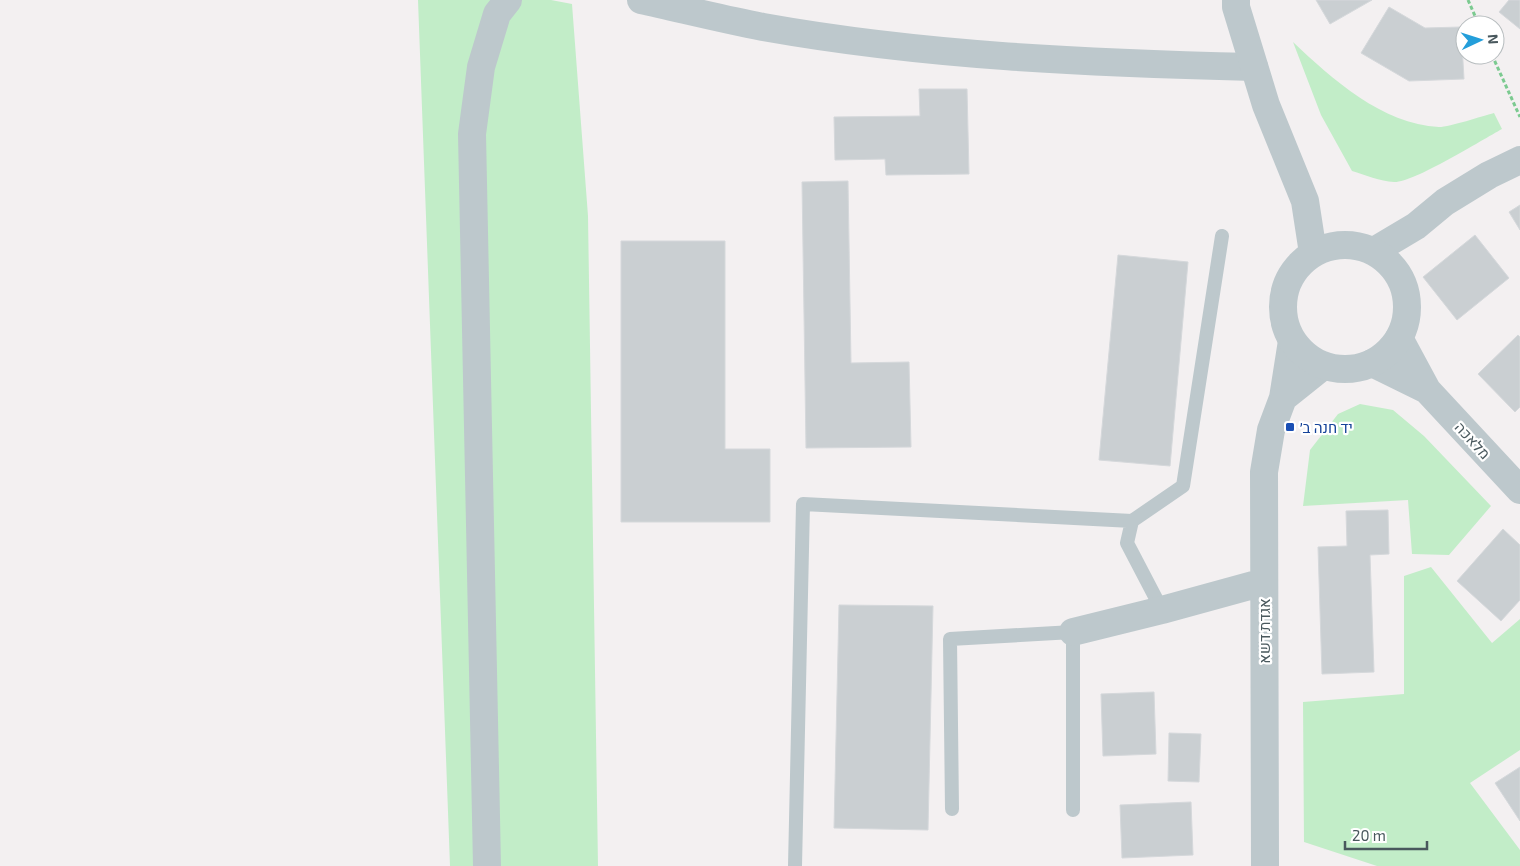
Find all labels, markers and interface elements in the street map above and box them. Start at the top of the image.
north arrow [1455,15,1505,65]
text: N [1485,33,1502,45]
place label: יד חנה ב׳ [1300,418,1353,436]
street label: מלאכה [1452,418,1494,462]
marker: יד חנה ב׳ [1284,421,1296,433]
street label: אגדת דשא [1255,598,1273,664]
scale bar [1345,818,1428,850]
text: 20 m [1352,826,1386,844]

